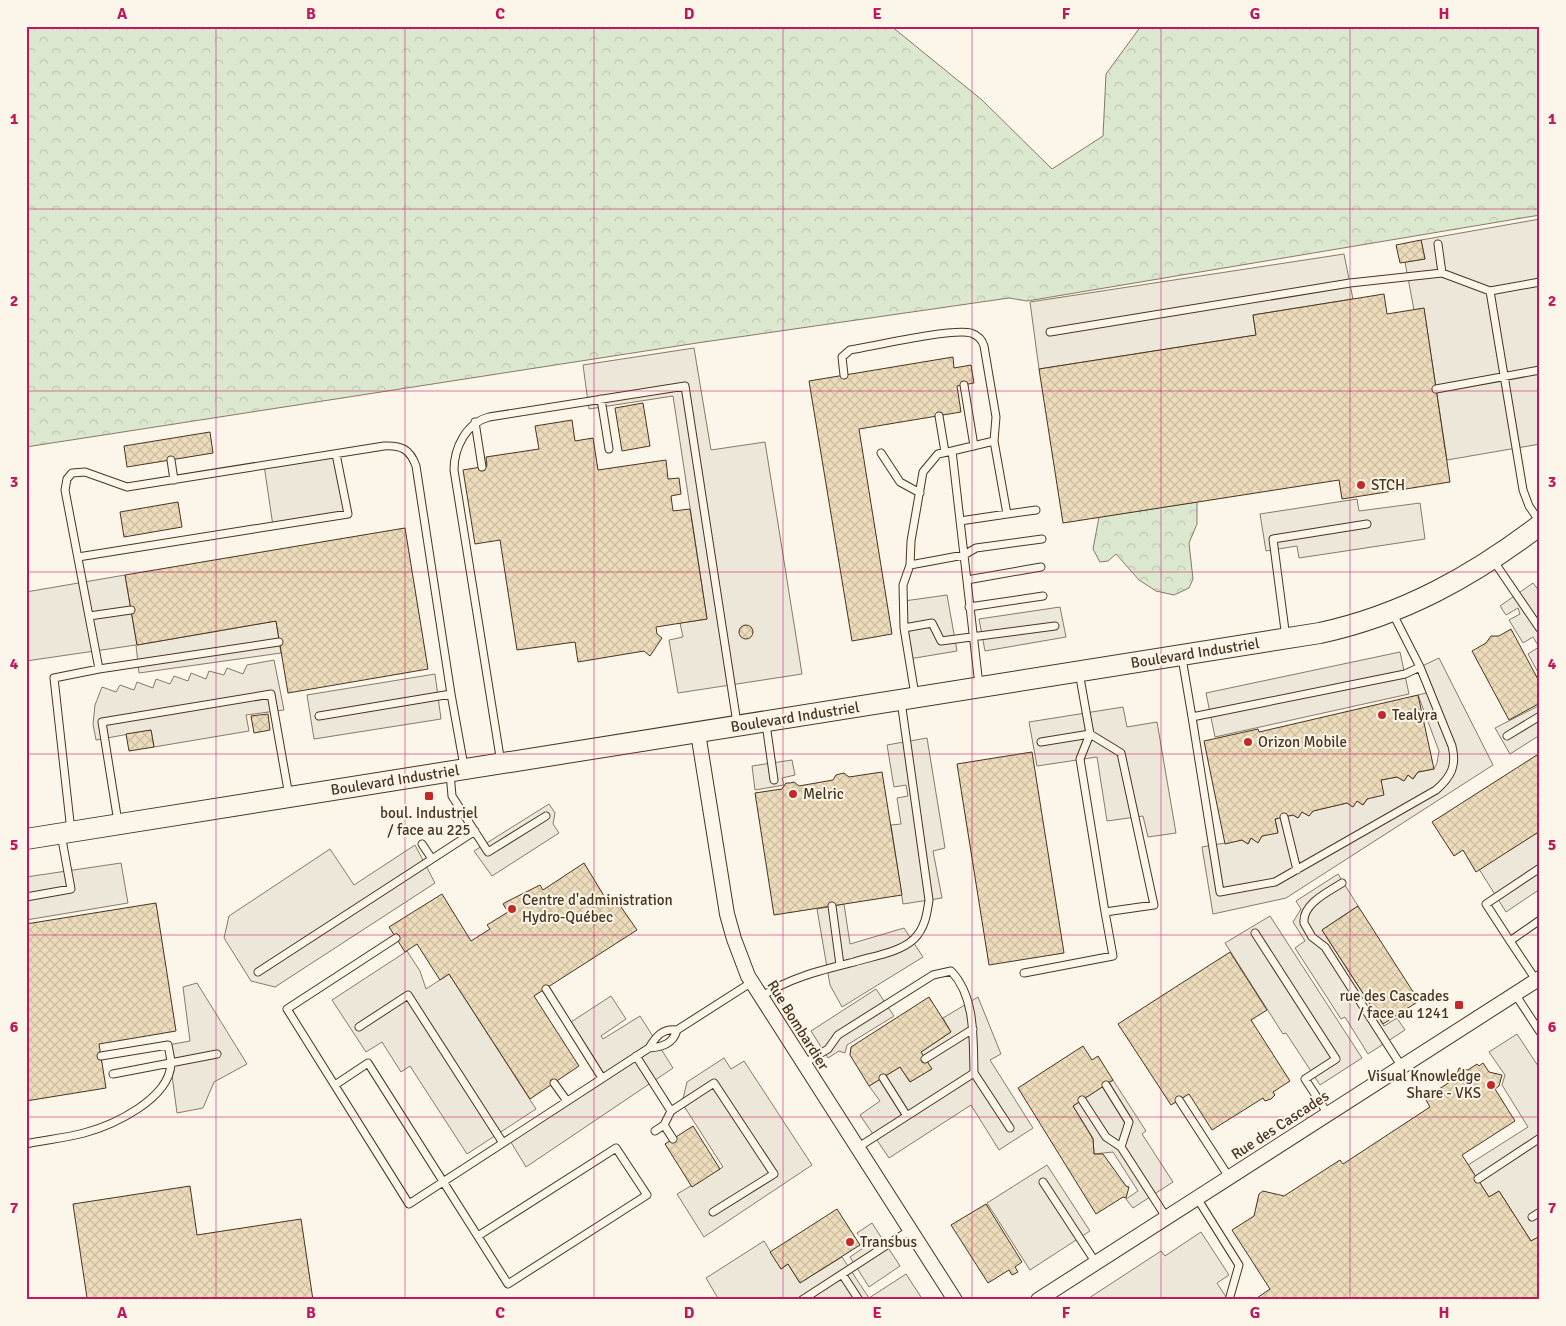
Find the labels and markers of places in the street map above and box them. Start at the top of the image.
place label: STCH [1371,476,1405,494]
marker: STCH [1355,479,1367,491]
place label: Tealyra [1392,706,1438,724]
marker: Tealyra [1376,709,1388,721]
place label: Orizon Mobile [1258,733,1347,751]
marker: Orizon Mobile [1242,736,1254,748]
place label: Melric [803,785,844,803]
marker: Melric [787,788,799,800]
marker: boul. Industriel / face au 225 [423,790,435,802]
place label: boul. Industriel / face au 225 [380,804,478,839]
place label: Centre d'administration Hydro-Québec [522,891,673,926]
marker: Centre d'administration Hydro-Québec [506,903,518,915]
place label: rue des Cascades / face au 1241 [1339,987,1449,1022]
marker: rue des Cascades / face au 1241 [1453,999,1465,1011]
place label: Visual Knowledge Share - VKS [1367,1067,1481,1102]
marker: Visual Knowledge Share - VKS [1485,1079,1497,1091]
place label: Transbus [860,1233,918,1251]
marker: Transbus [844,1236,856,1248]

